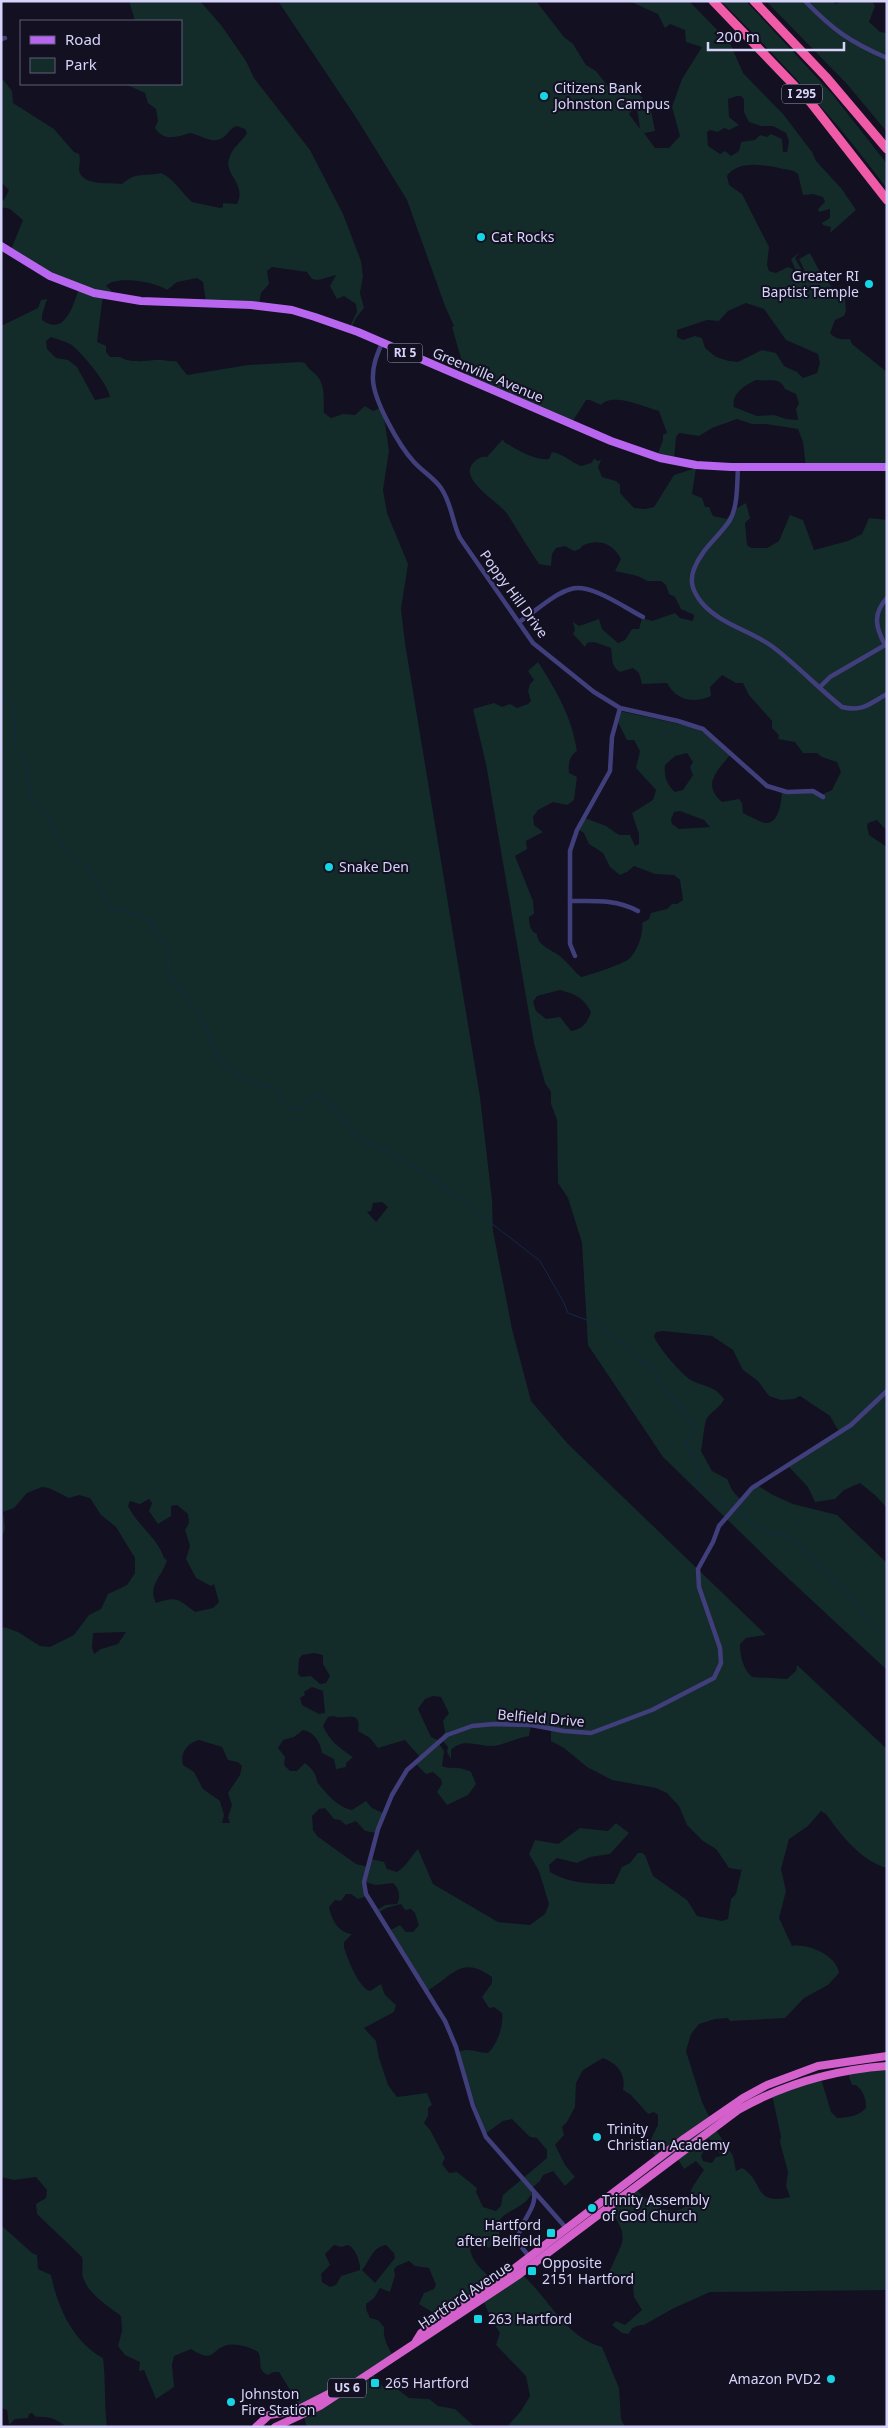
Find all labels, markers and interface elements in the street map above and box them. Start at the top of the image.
legend [20,20,182,85]
scale bar [708,20,844,52]
text: 200 m [716,26,760,46]
text: Road [65,29,101,49]
text: Park [65,54,97,74]
place label: Citizens Bank Johnston Campus [552,78,670,113]
road number: I 295 [782,85,822,104]
marker: Citizens Bank Johnston Campus [538,90,550,102]
place label: Cat Rocks [491,227,555,246]
marker: Cat Rocks [475,231,487,243]
place label: Greater RI Baptist Temple [761,266,859,301]
marker: Greater RI Baptist Temple [863,278,875,290]
road number: RI 5 [388,343,422,362]
street label: Greenville Avenue [430,343,547,407]
street label: Poppy Hill Drive [476,546,553,641]
place label: Snake Den [339,857,409,876]
marker: Snake Den [323,861,335,873]
street label: Belfield Drive [497,1704,586,1731]
place label: Trinity Christian Academy [607,2119,731,2154]
marker: Trinity Christian Academy [591,2131,603,2143]
place label: Trinity Assembly of God Church [602,2190,710,2225]
marker: Trinity Assembly of God Church [586,2202,598,2214]
place label: Hartford after Belfield [457,2215,541,2250]
marker: Hartford after Belfield [545,2227,557,2239]
place label: Opposite 2151 Hartford [542,2253,634,2288]
street label: Hartford Avenue [414,2256,515,2333]
marker: Opposite 2151 Hartford [526,2265,538,2277]
place label: 263 Hartford [488,2309,572,2328]
marker: 263 Hartford [472,2313,484,2325]
place label: Amazon PVD2 [729,2369,821,2388]
place label: 265 Hartford [385,2373,469,2392]
marker: Amazon PVD2 [825,2373,837,2385]
marker: 265 Hartford [369,2377,381,2389]
road number: US 6 [328,2378,366,2398]
place label: Johnston Fire Station [239,2384,315,2419]
marker: Johnston Fire Station [225,2396,237,2408]

